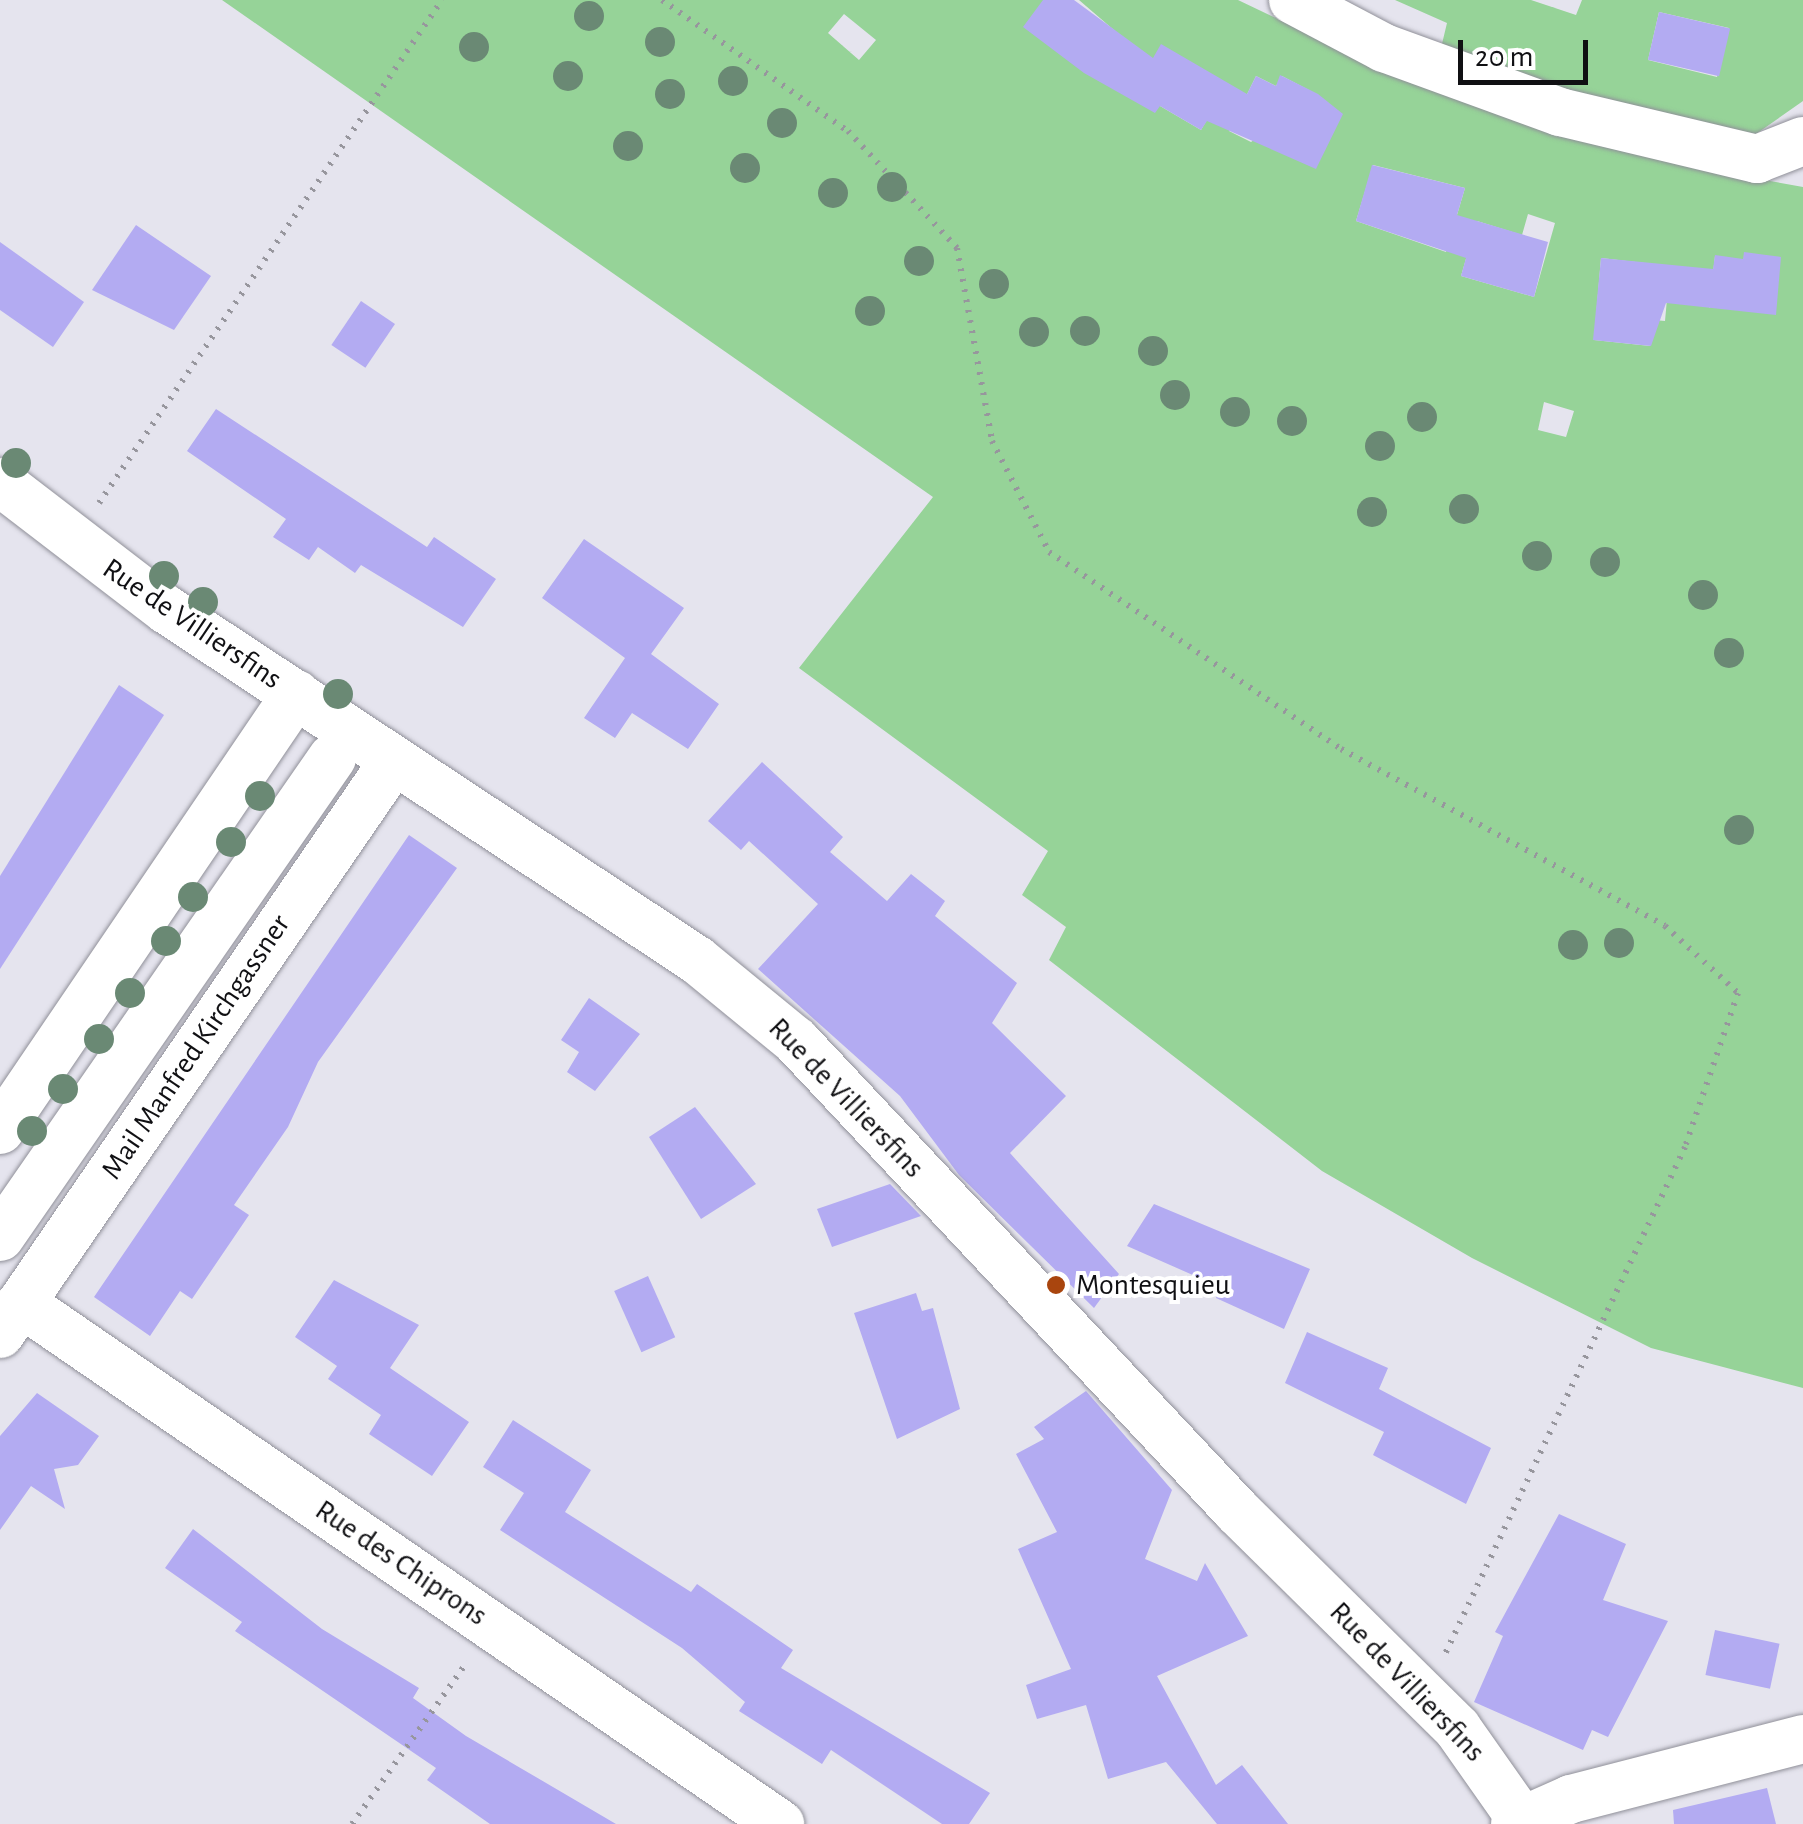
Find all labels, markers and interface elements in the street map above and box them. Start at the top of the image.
scale bar [1463,20,1593,82]
text: 20 m [1475,42,1533,72]
street label: Rue de Villiersfins [95,551,289,697]
street label: Mail Manfred Kirchgassner [94,908,298,1186]
street label: Rue de Villiersfins [761,1010,931,1186]
place label: Montesquieu [1076,1267,1230,1303]
marker: Montesquieu [1045,1274,1067,1296]
street label: Rue des Chiprons [308,1492,494,1634]
street label: Rue de Villiersfins [1322,1594,1492,1770]

